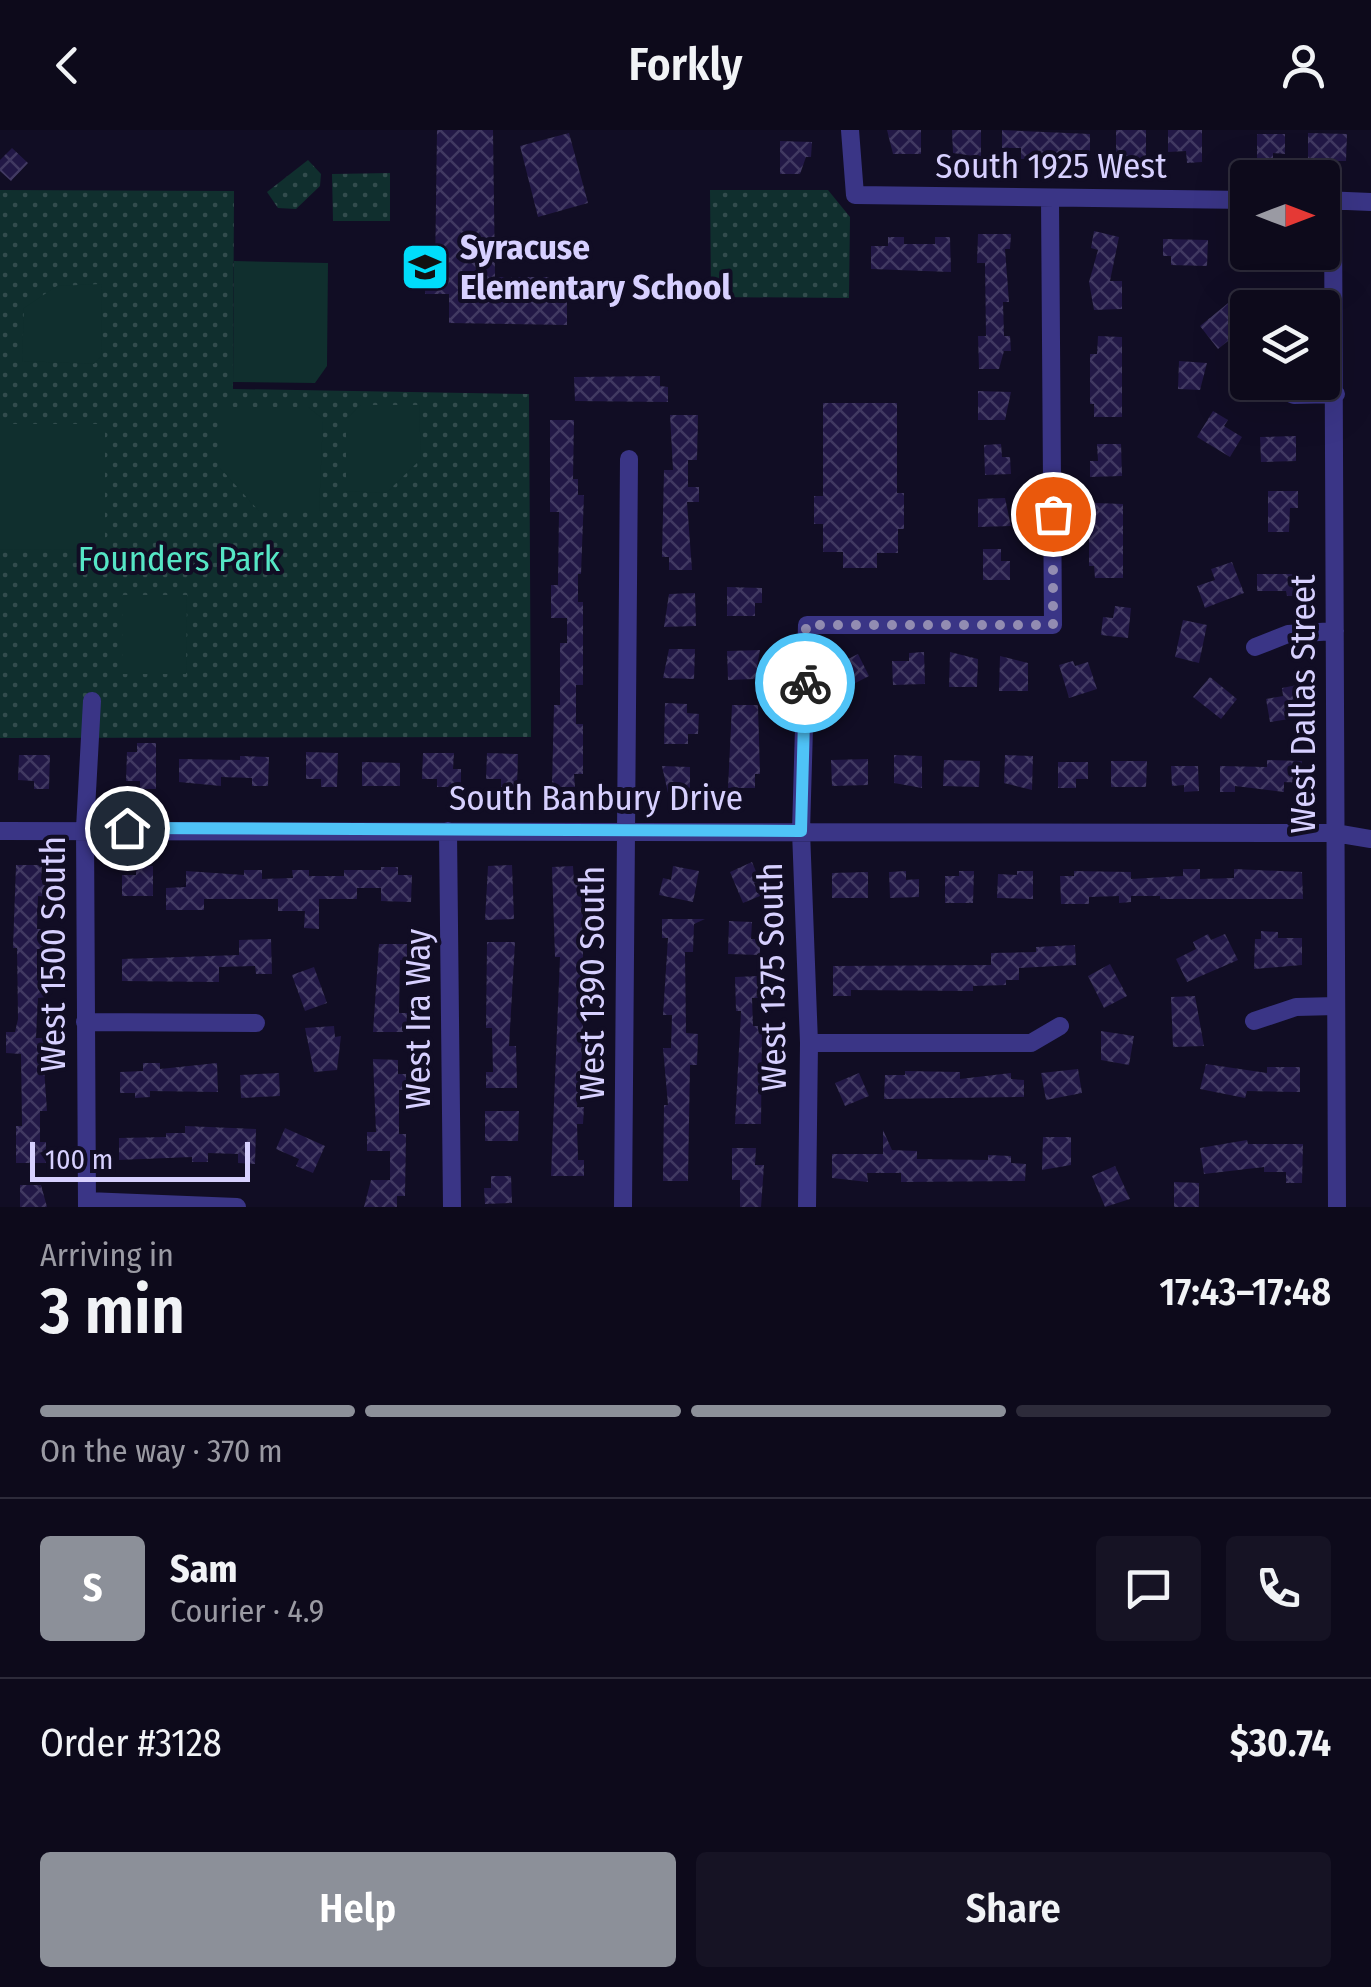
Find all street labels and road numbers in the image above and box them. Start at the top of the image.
street label: South 1925 West [935,145,1167,187]
street label: West Dallas Street [1282,574,1324,834]
street label: South Banbury Drive [449,777,743,819]
street label: West 1500 South [32,836,74,1072]
street label: West 1375 South [749,862,795,1092]
street label: West 1390 South [571,866,613,1100]
street label: West Ira Way [397,928,439,1109]

